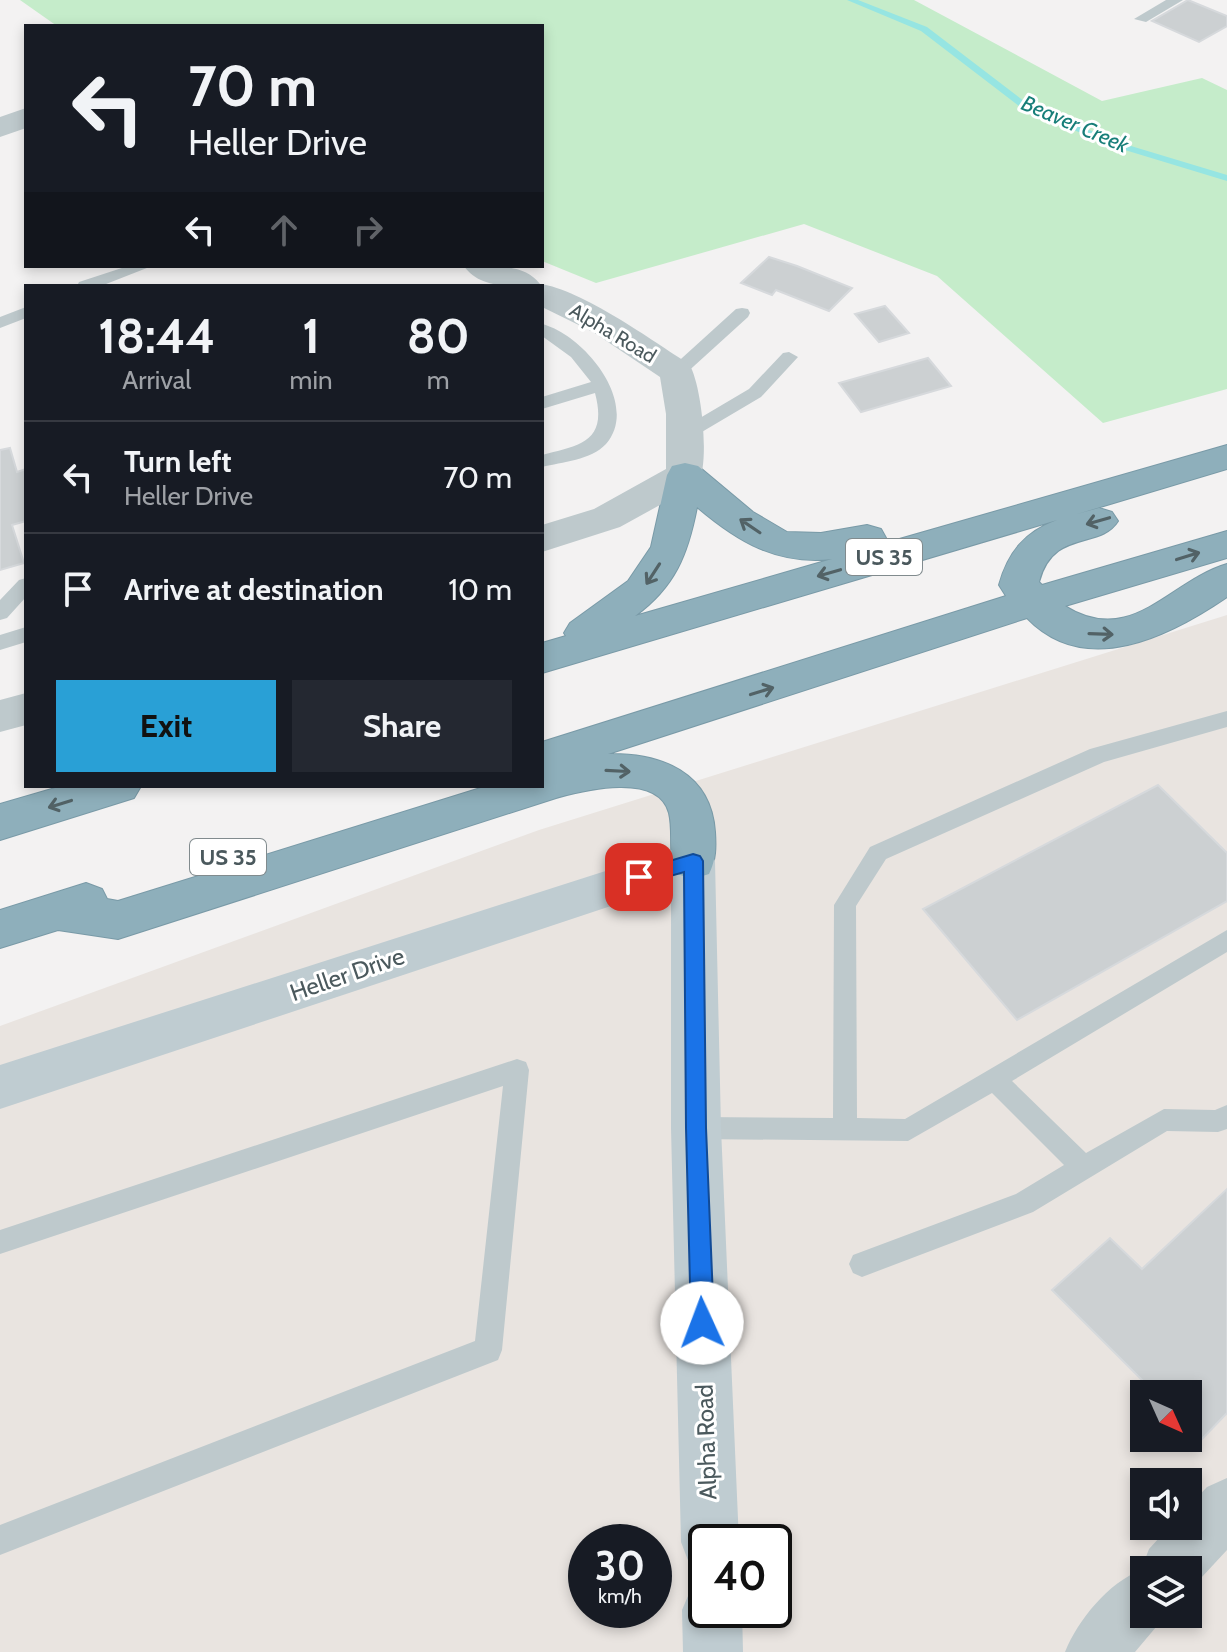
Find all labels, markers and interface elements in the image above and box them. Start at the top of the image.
text: 70 m [188,52,317,120]
icon: left [56,56,160,160]
water label: Beaver Creek [1017,89,1133,159]
text: Heller Drive [188,120,367,164]
icon: left [178,208,222,252]
icon: ahead [262,208,306,252]
icon: right [346,208,390,252]
street label: Alpha Road [566,298,660,368]
text: 18:44 [98,307,215,365]
text: 1 [302,307,320,365]
text: 80 [407,307,470,365]
text: Arrival [122,364,191,396]
text: min [290,364,332,396]
text: m [427,364,450,396]
text: Turn left [124,443,232,480]
icon: left [56,455,100,499]
text: 70 m [443,459,512,496]
text: Heller Drive [124,480,253,512]
one-way arrow [1086,514,1112,529]
one-way arrow [739,517,761,534]
road number: US 35 [846,539,922,575]
one-way arrow [1174,548,1200,563]
one-way arrow [645,563,661,585]
one-way arrow [817,566,843,581]
icon: arrive [56,567,100,611]
text: Arrive at destination [124,571,384,608]
text: 10 m [448,571,512,608]
one-way arrow [1087,627,1114,642]
button: Exit [56,680,276,772]
button: Share [292,680,512,772]
one-way arrow [748,683,774,698]
one-way arrow [604,763,631,778]
one-way arrow [47,797,73,812]
road number: US 35 [190,839,266,875]
pin [605,843,673,911]
icon: arrive [617,855,661,899]
street label: Heller Drive [286,941,408,1007]
position arrow [660,1281,744,1365]
north arrow [1130,1380,1202,1452]
map controls [1130,1380,1202,1628]
street label: Alpha Road [689,1384,723,1500]
button: sound [1130,1468,1202,1540]
speed limit sign: 40 [688,1524,792,1628]
text: 30 [595,1541,645,1590]
button: layers [1130,1556,1202,1628]
text: km/h [598,1584,642,1608]

